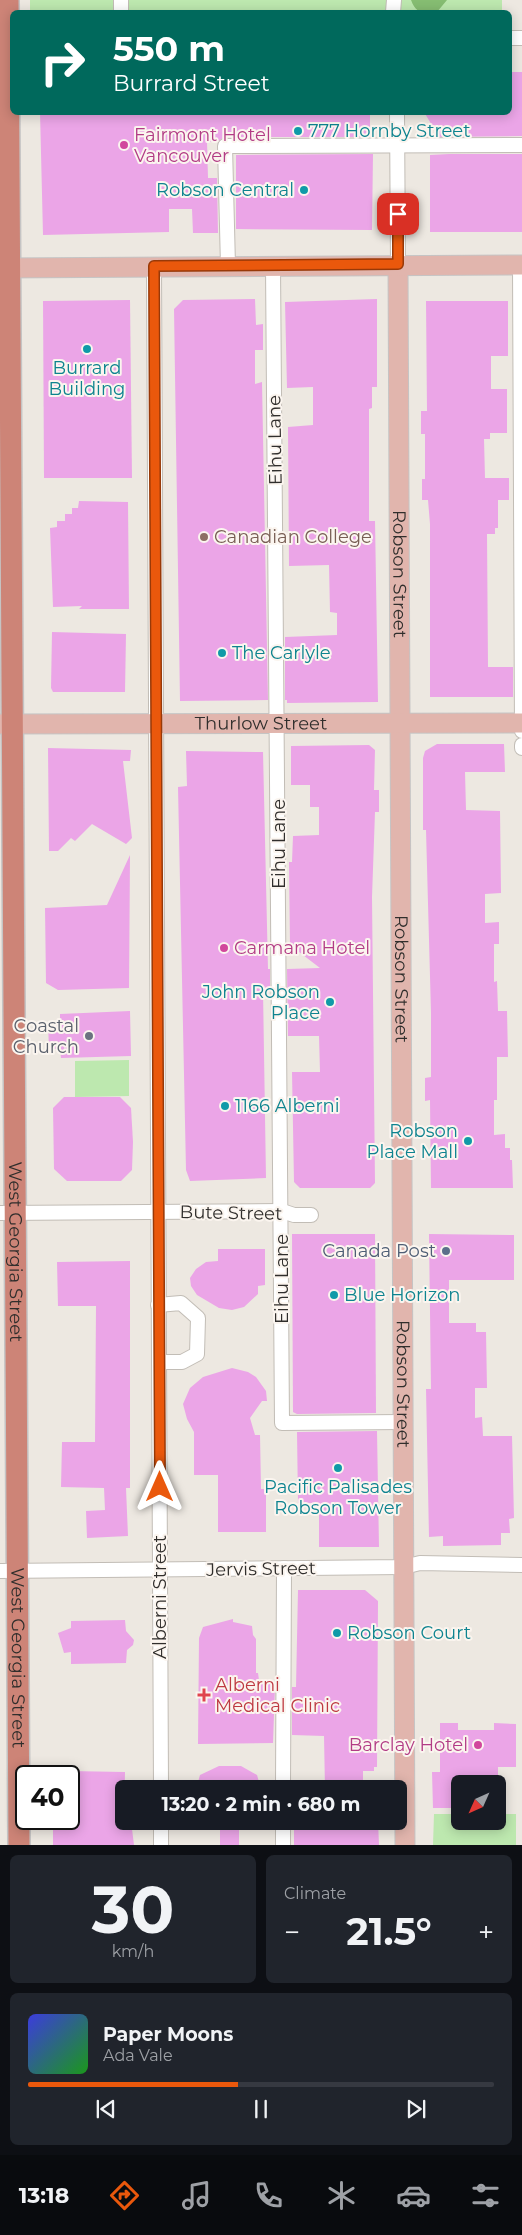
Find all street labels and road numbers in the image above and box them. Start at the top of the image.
street label: Eihu Lane [263,395,287,485]
street label: Robson Street [388,510,411,638]
street label: Thurlow Street [195,712,327,735]
street label: Eihu Lane [268,799,290,889]
street label: Robson Street [390,915,412,1043]
street label: West Georgia Street [4,1162,27,1342]
street label: Bute Street [179,1201,283,1225]
street label: Eihu Lane [271,1234,293,1324]
street label: Robson Street [392,1320,414,1448]
street label: Alberni Street [149,1535,171,1659]
street label: Jervis Street [205,1557,316,1581]
street label: West Georgia Street [6,1568,29,1748]

